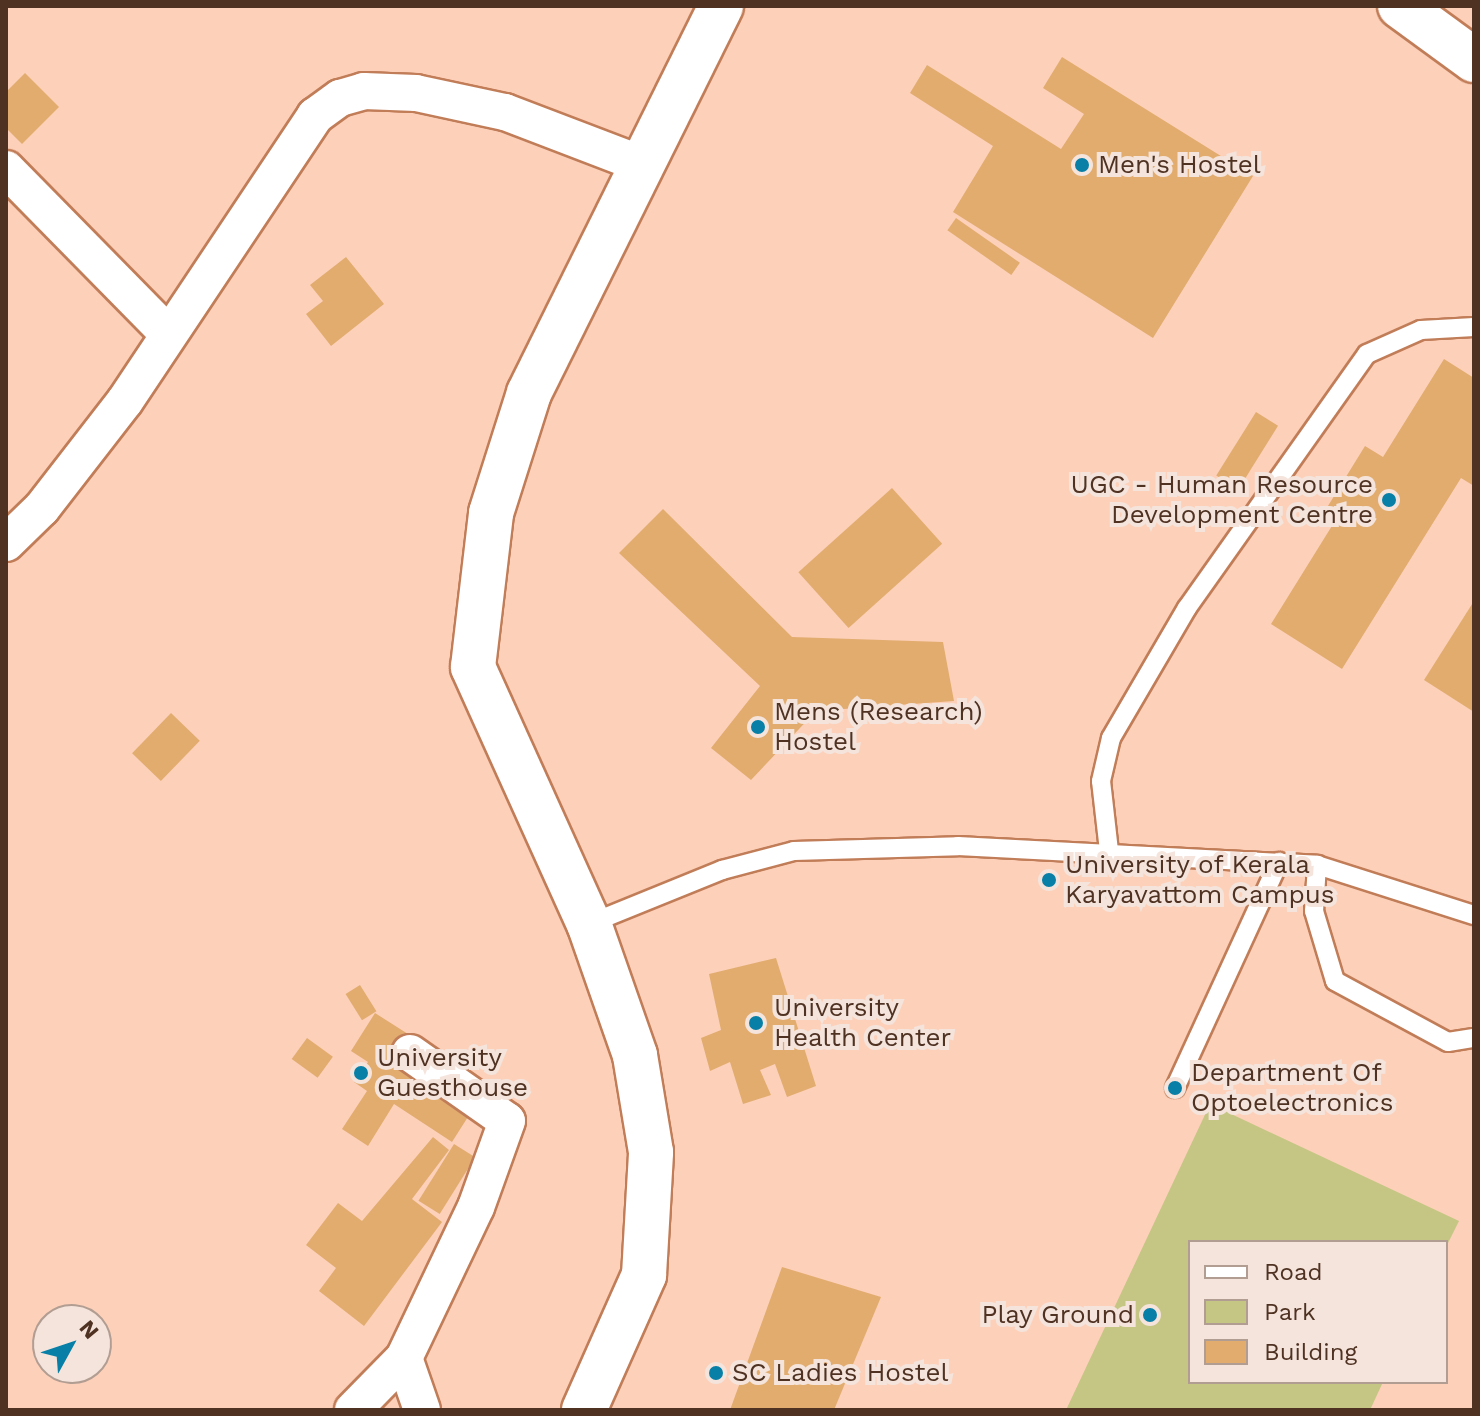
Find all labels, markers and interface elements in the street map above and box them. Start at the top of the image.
place label: Men's Hostel [1098,149,1261,181]
marker: Men's Hostel [1073,156,1091,174]
place label: UGC - Human Resource Development Centre [1071,469,1373,530]
marker: UGC - Human Resource Development Centre [1380,491,1398,509]
place label: Mens (Research) Hostel [774,696,983,758]
marker: Mens (Research) Hostel [749,718,767,736]
place label: University of Kerala Karyavattom Campus [1065,849,1334,910]
marker: University of Kerala Karyavattom Campus [1040,871,1058,889]
place label: University Health Center [774,992,951,1054]
marker: University Health Center [745,1012,767,1034]
place label: University Guesthouse [377,1042,528,1104]
place label: Department Of Optoelectronics [1191,1057,1393,1118]
marker: University Guesthouse [352,1064,370,1082]
marker: Department Of Optoelectronics [1166,1079,1184,1097]
legend [1188,1240,1448,1384]
text: Road [1264,1258,1323,1286]
text: Park [1264,1298,1316,1326]
place label: Play Ground [981,1299,1134,1331]
north arrow [32,1304,112,1384]
marker: Play Ground [1141,1306,1159,1324]
text: N [74,1315,104,1344]
text: Building [1264,1338,1357,1366]
place label: SC Ladies Hostel [732,1357,948,1389]
marker: SC Ladies Hostel [707,1364,725,1382]

